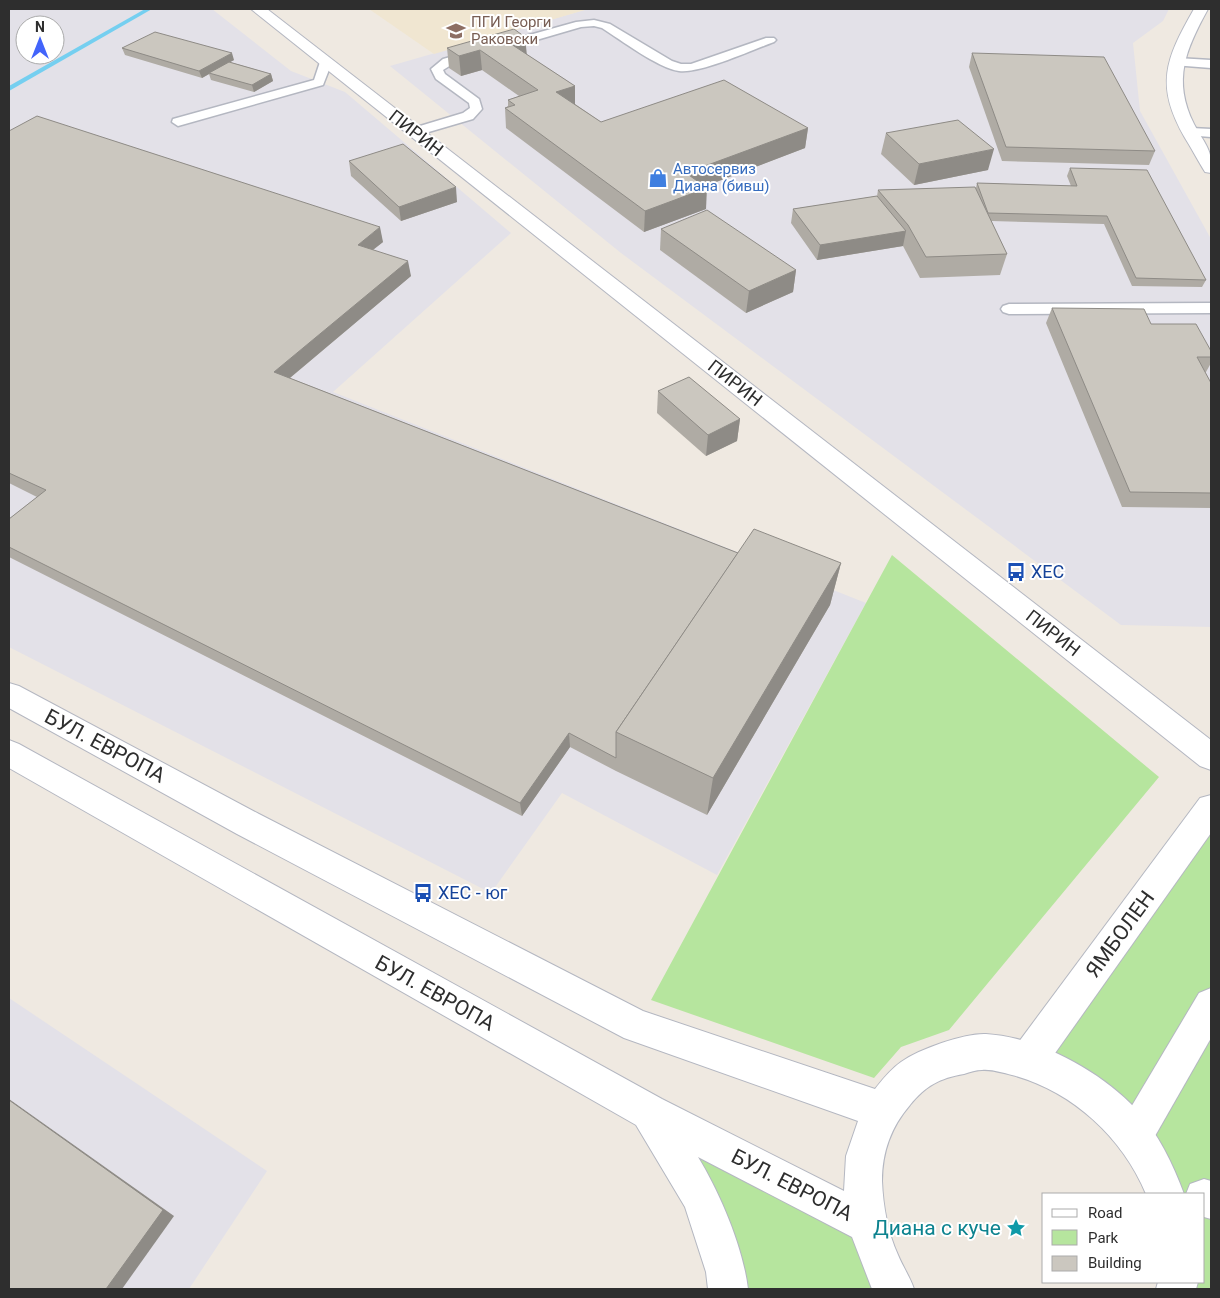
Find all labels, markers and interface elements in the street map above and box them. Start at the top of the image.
place label: ПГИ Георги Раковски [471,13,551,48]
north arrow [15,15,65,65]
text: N [35,19,45,35]
school or university icon: ПГИ Георги Раковски [445,20,467,42]
street label: ПИРИН [385,105,447,160]
place label: Автосервиз Диана (бивш) [673,160,770,195]
shop icon: Автосервиз Диана (бивш) [647,167,669,189]
street label: ПИРИН [704,355,766,410]
bus stop icon: ХЕС [1005,561,1027,583]
place label: ХЕС [1031,561,1064,582]
street label: ПИРИН [1022,605,1084,660]
street label: БУЛ. ЕВРОПА [41,704,169,788]
bus stop icon: ХЕС - юг [412,882,434,904]
place label: ХЕС - юг [438,882,508,903]
street label: ЯМБОЛЕН [1081,886,1159,982]
street label: БУЛ. ЕВРОПА [371,950,499,1036]
street label: БУЛ. ЕВРОПА [727,1144,857,1226]
legend [1042,1193,1205,1283]
text: Road [1088,1204,1122,1222]
place label: Диана с куче [873,1216,1001,1240]
place icon: Диана с куче [1005,1217,1027,1239]
text: Park [1088,1229,1119,1247]
text: Building [1088,1254,1142,1272]

